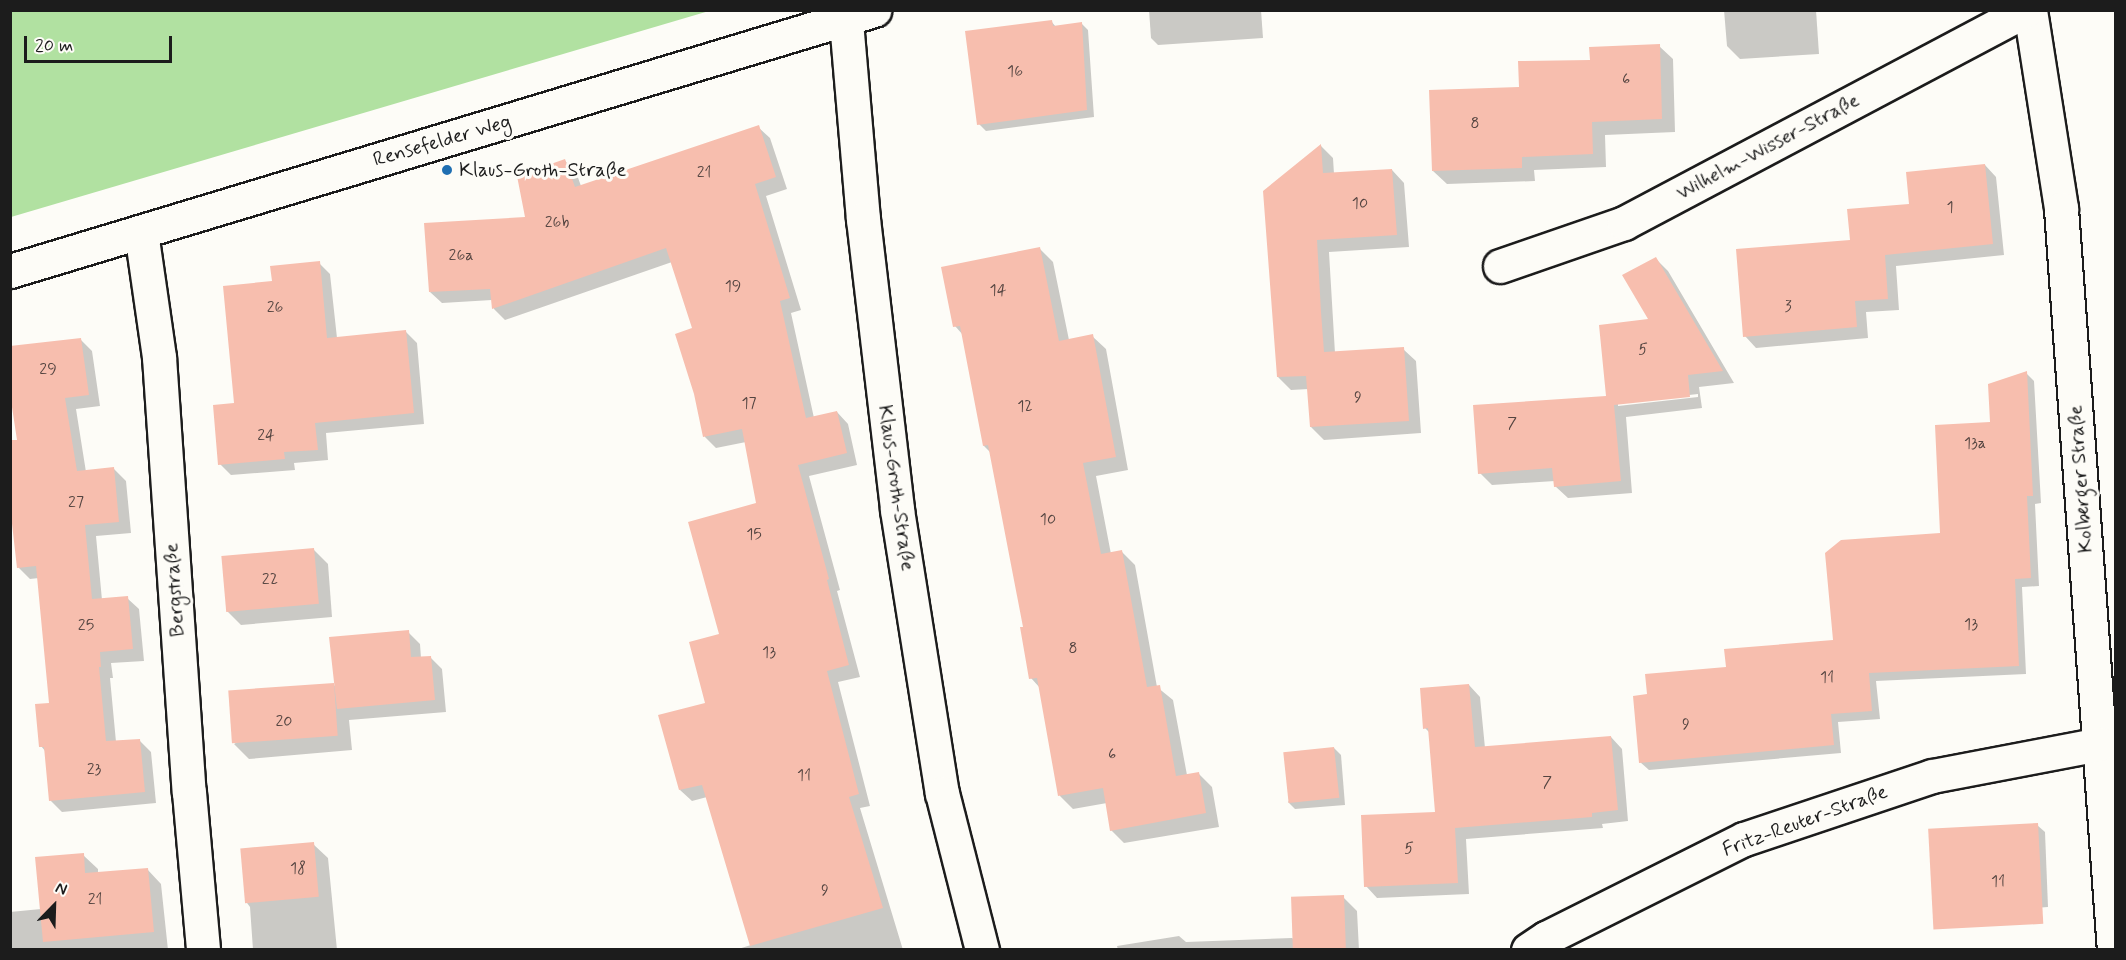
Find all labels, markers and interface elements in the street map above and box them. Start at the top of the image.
scale bar [27,24,176,62]
text: 20 m [35,34,73,58]
house number: 16 [1007,62,1023,82]
house number: 6 [1622,70,1630,90]
street label: Wilhelm-Wisser-Straße [1673,89,1863,205]
street label: Rensefelder Weg [370,110,514,172]
house number: 8 [1470,114,1480,134]
place label: Klaus-Groth-Straße [459,158,626,182]
marker: Klaus-Groth-Straße [440,163,454,177]
house number: 21 [697,163,711,183]
house number: 10 [1352,194,1368,214]
house number: 1 [1946,198,1954,218]
house number: 26b [545,213,569,233]
house number: 26a [449,246,473,266]
house number: 19 [725,277,741,297]
house number: 14 [990,281,1006,301]
house number: 3 [1784,297,1792,317]
house number: 26 [267,298,283,318]
house number: 5 [1638,340,1648,360]
house number: 29 [39,360,57,380]
house number: 9 [1354,388,1362,408]
house number: 17 [741,394,757,414]
house number: 12 [1017,397,1033,417]
street label: Klaus-Groth-Straße [872,403,920,573]
street label: Kolberger Straße [2064,404,2098,554]
house number: 7 [1507,414,1517,434]
house number: 24 [257,426,275,446]
house number: 13a [1964,434,1986,454]
house number: 27 [68,493,84,513]
house number: 10 [1040,510,1056,530]
house number: 15 [746,525,762,545]
street label: Bergstraße [160,542,190,638]
house number: 22 [262,570,278,590]
house number: 13 [1964,615,1978,635]
house number: 25 [78,616,94,636]
house number: 8 [1068,639,1078,659]
house number: 13 [762,643,776,663]
house number: 11 [1820,668,1834,688]
house number: 20 [276,712,292,732]
house number: 9 [1682,715,1690,735]
house number: 6 [1108,745,1116,765]
house number: 23 [87,760,101,780]
house number: 11 [797,766,811,786]
house number: 7 [1542,773,1552,793]
street label: Fritz-Reuter-Straße [1719,780,1891,862]
house number: 5 [1404,839,1414,859]
house number: 18 [290,859,306,879]
house number: 11 [1991,872,2005,892]
north arrow [24,876,84,936]
text: N [52,877,70,901]
house number: 9 [821,881,829,901]
house number: 21 [88,890,102,910]

